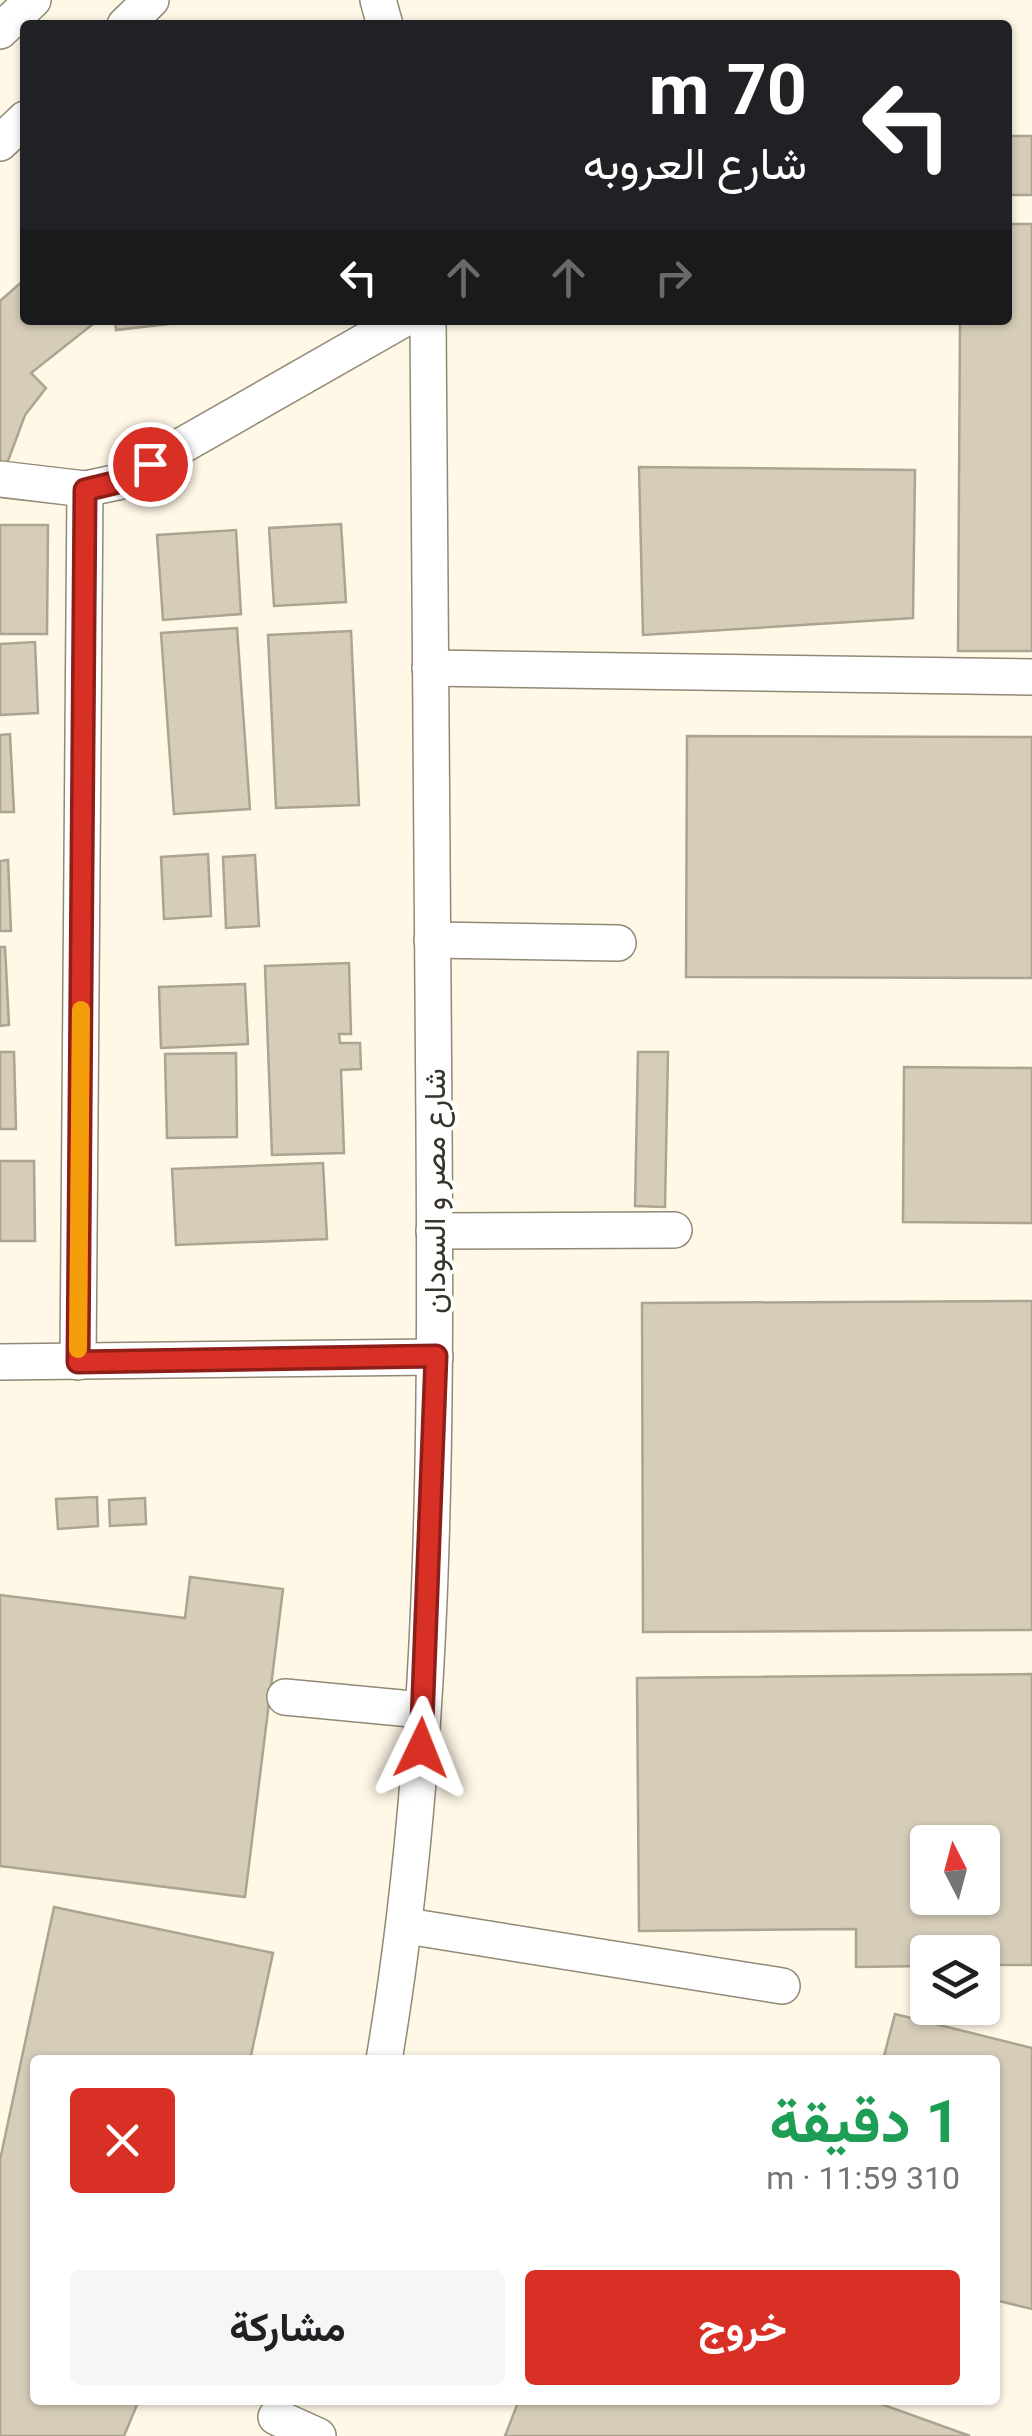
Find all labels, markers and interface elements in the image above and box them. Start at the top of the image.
text: 70 m [649,49,807,131]
icon: left [842,60,972,190]
text: شارع العروبه [583,137,807,190]
icon: left [331,250,386,305]
icon: ahead [436,250,491,305]
icon: ahead [541,250,596,305]
icon: right [646,250,701,305]
pin [108,422,193,507]
icon: arrive [123,437,178,492]
street label: شارع مصر و السودان [417,1068,455,1314]
position arrow [369,1696,473,1800]
north arrow [910,1825,1000,1915]
map controls [910,1825,1000,2025]
button: layers [910,1935,1000,2025]
text: 1 دقيقة [769,2086,960,2157]
button: close [70,2088,175,2193]
text: 310 m · 11:59 [766,2159,960,2197]
button: مشاركة [70,2270,505,2385]
button: خروج [525,2270,960,2385]

